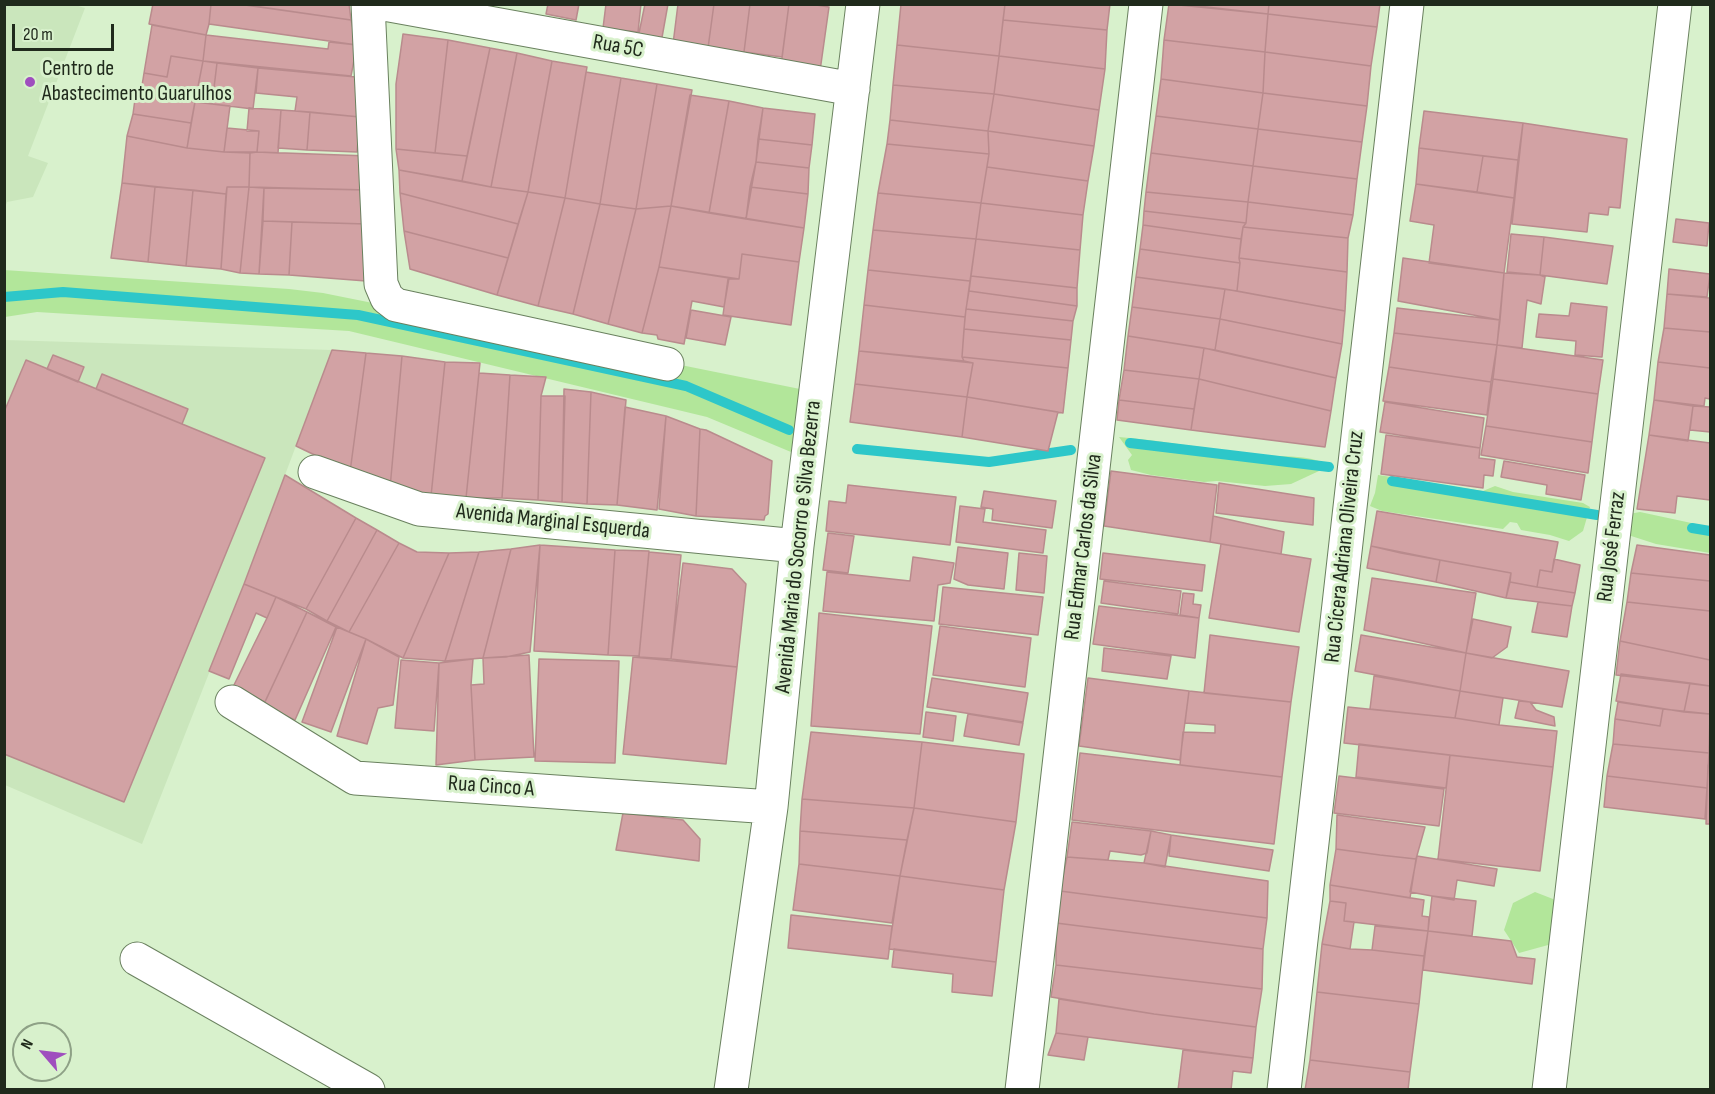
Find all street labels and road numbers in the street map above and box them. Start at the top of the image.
street label: Rua 5C [591,30,645,64]
street label: Avenida Maria do Socorro e Silva Bezerra [771,399,827,695]
street label: Rua Cícera Adriana Oliveira Cruz [1320,430,1370,664]
street label: Rua Edmar Carlos da Silva [1060,453,1108,641]
street label: Rua José Ferraz [1592,490,1632,604]
street label: Avenida Marginal Esquerda [455,499,651,545]
street label: Rua Cinco A [447,771,535,803]

